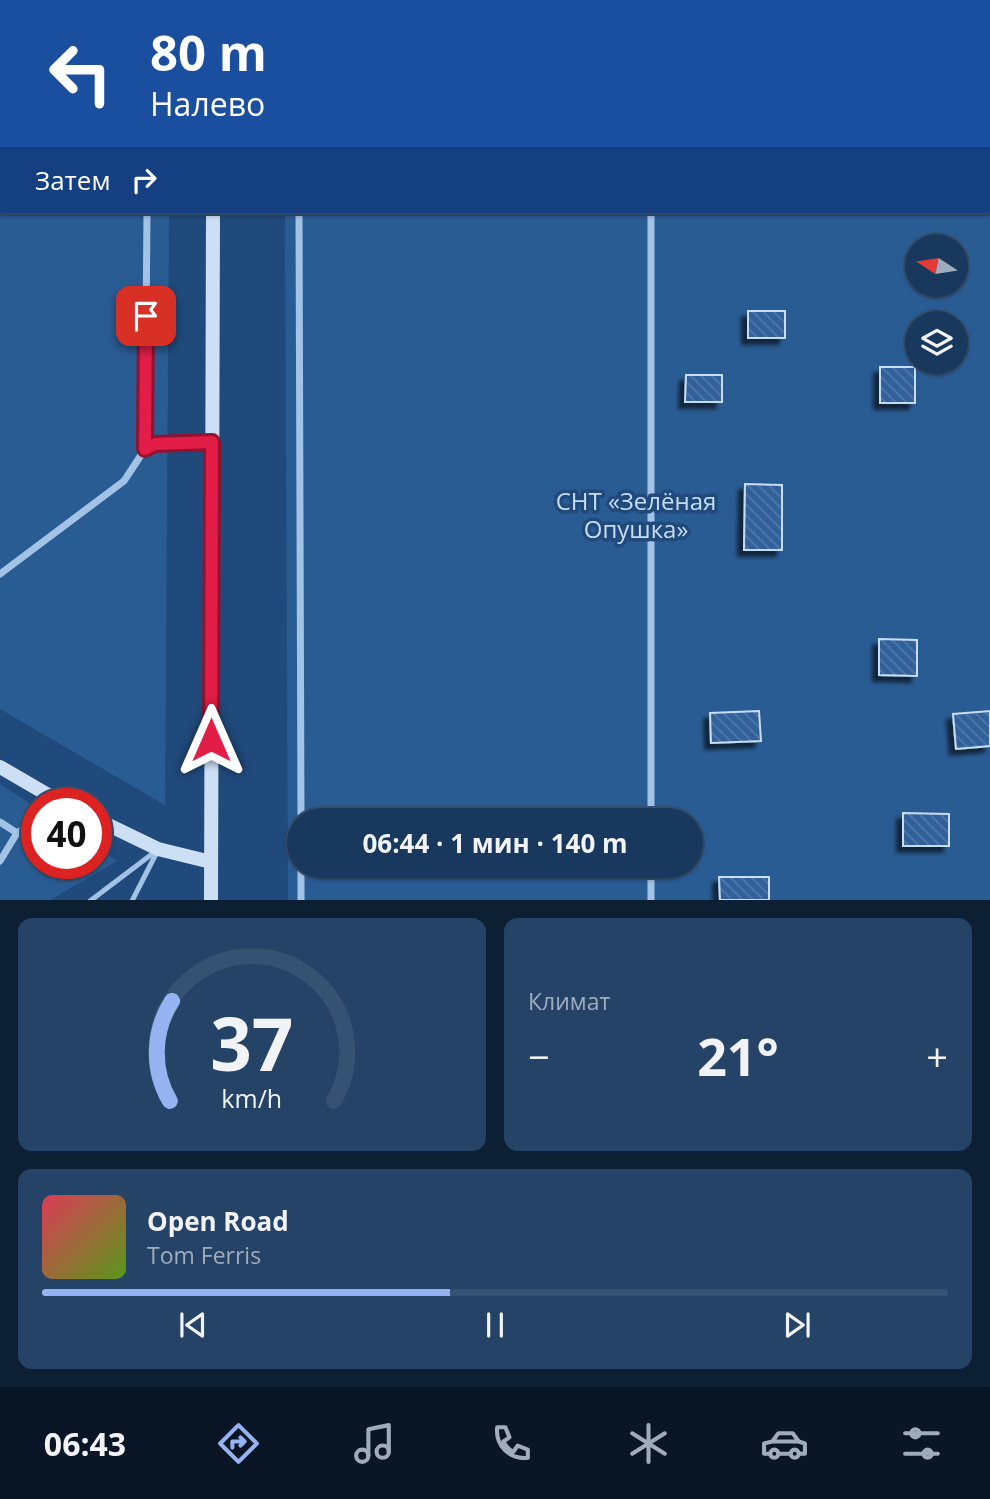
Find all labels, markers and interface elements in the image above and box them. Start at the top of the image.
text: 80 m [150,19,267,85]
icon: left [35,28,126,119]
text: Налево [150,82,265,125]
icon: right [125,161,163,199]
text: Затем [35,162,111,198]
north arrow [905,234,968,298]
map controls [905,234,968,374]
pin [116,286,176,346]
icon: arrive [127,297,165,335]
button: layers [905,311,968,374]
park label: СНТ «Зелёная Опушка» [556,484,716,545]
position arrow [174,703,248,777]
speed limit sign: 40 [21,788,112,879]
text: 06:44 · 1 мин · 140 m [362,825,628,861]
text: Климат [528,985,610,1017]
text: 37 [210,993,294,1092]
text: 21° [697,1020,779,1091]
text: − [528,1030,550,1082]
text: + [926,1030,948,1082]
text: km/h [222,1080,282,1114]
text: Open Road [147,1203,289,1239]
text: Tom Ferris [147,1239,261,1271]
icon: previous [174,1306,212,1344]
icon: pause [476,1306,514,1344]
icon: next [778,1306,816,1344]
icon: directions [214,1419,263,1468]
icon: music [350,1419,399,1468]
icon: phone [487,1419,536,1468]
icon: climate [624,1419,673,1468]
icon: car [760,1419,809,1468]
icon: filters [897,1419,946,1468]
text: 06:43 [44,1422,126,1465]

